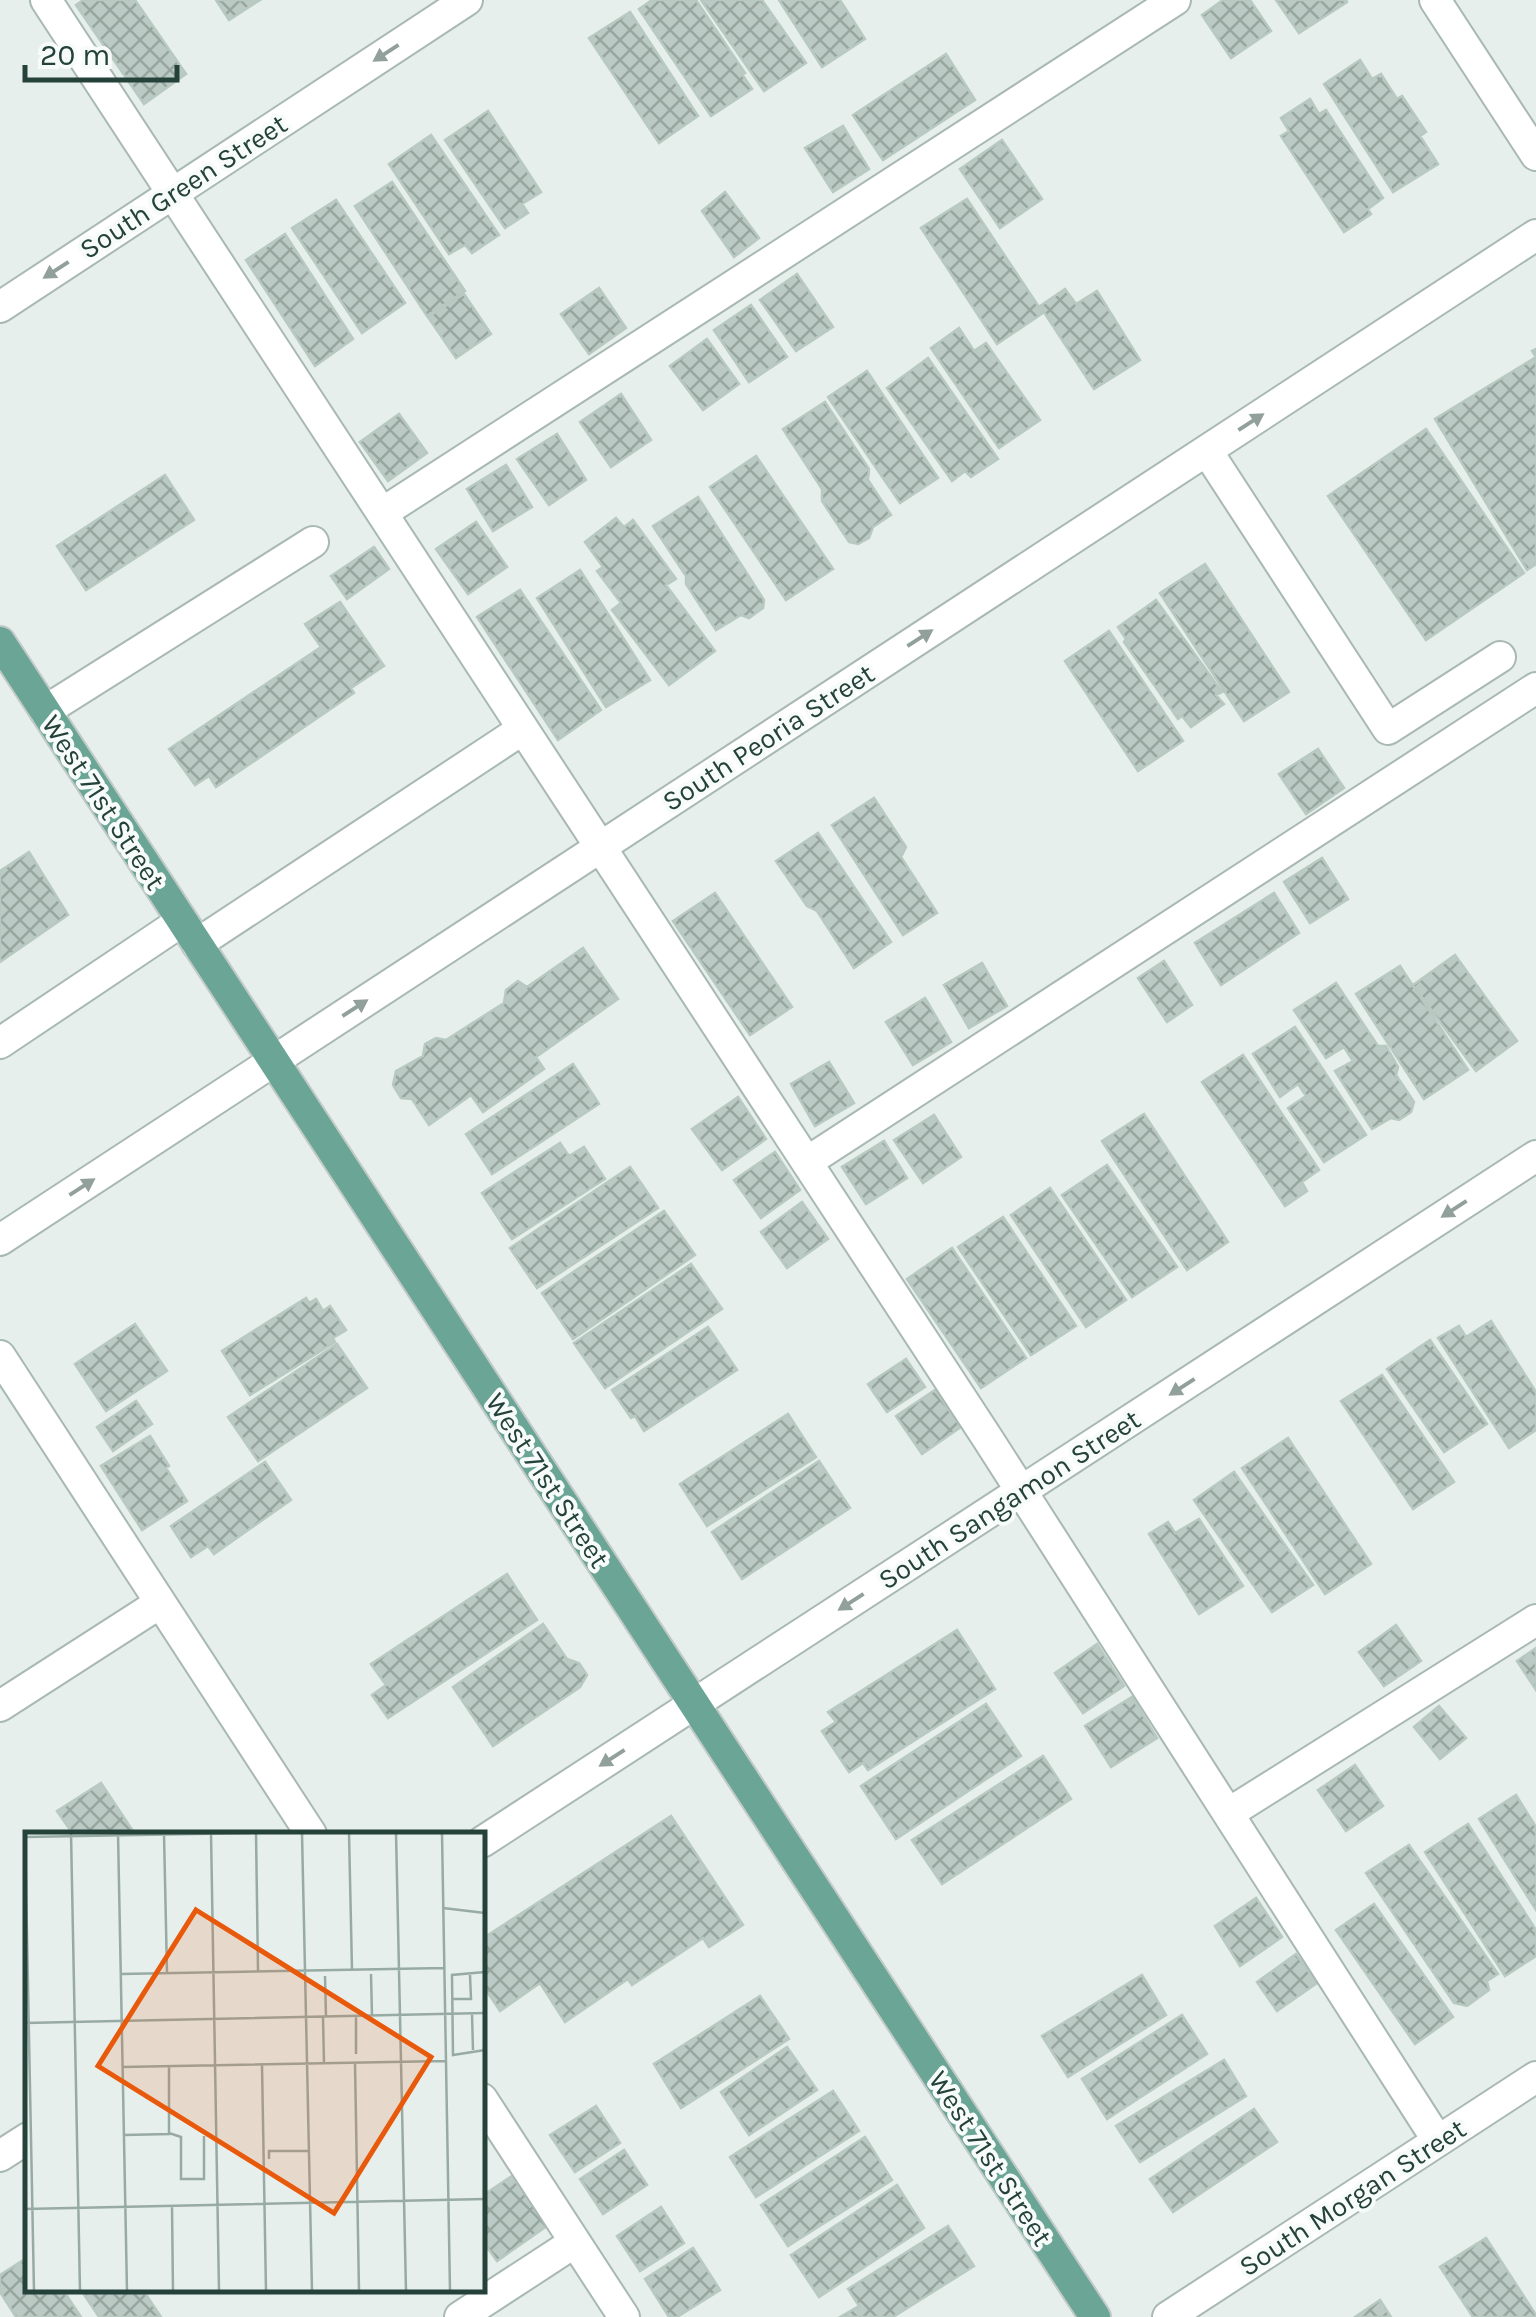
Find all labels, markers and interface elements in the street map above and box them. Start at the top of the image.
scale bar [25,20,178,82]
text: 20 m [40,37,110,73]
one-way arrow [372,44,399,62]
street label: South Green Street [73,107,293,266]
one-way arrow [42,261,69,279]
one-way arrow [1237,413,1264,431]
one-way arrow [906,629,934,648]
street label: South Peoria Street [656,657,880,818]
street label: West 71st Street [35,709,172,896]
one-way arrow [342,999,369,1017]
one-way arrow [68,1178,95,1196]
one-way arrow [1441,1200,1468,1218]
one-way arrow [1168,1377,1196,1395]
street label: West 71st Street [479,1387,616,1574]
street label: South Sangamon Street [872,1402,1146,1596]
one-way arrow [837,1593,865,1611]
one-way arrow [599,1748,626,1766]
inset map [25,1832,485,2292]
street label: West 71st Street [922,2065,1059,2252]
street label: South Morgan Street [1233,2112,1472,2283]

